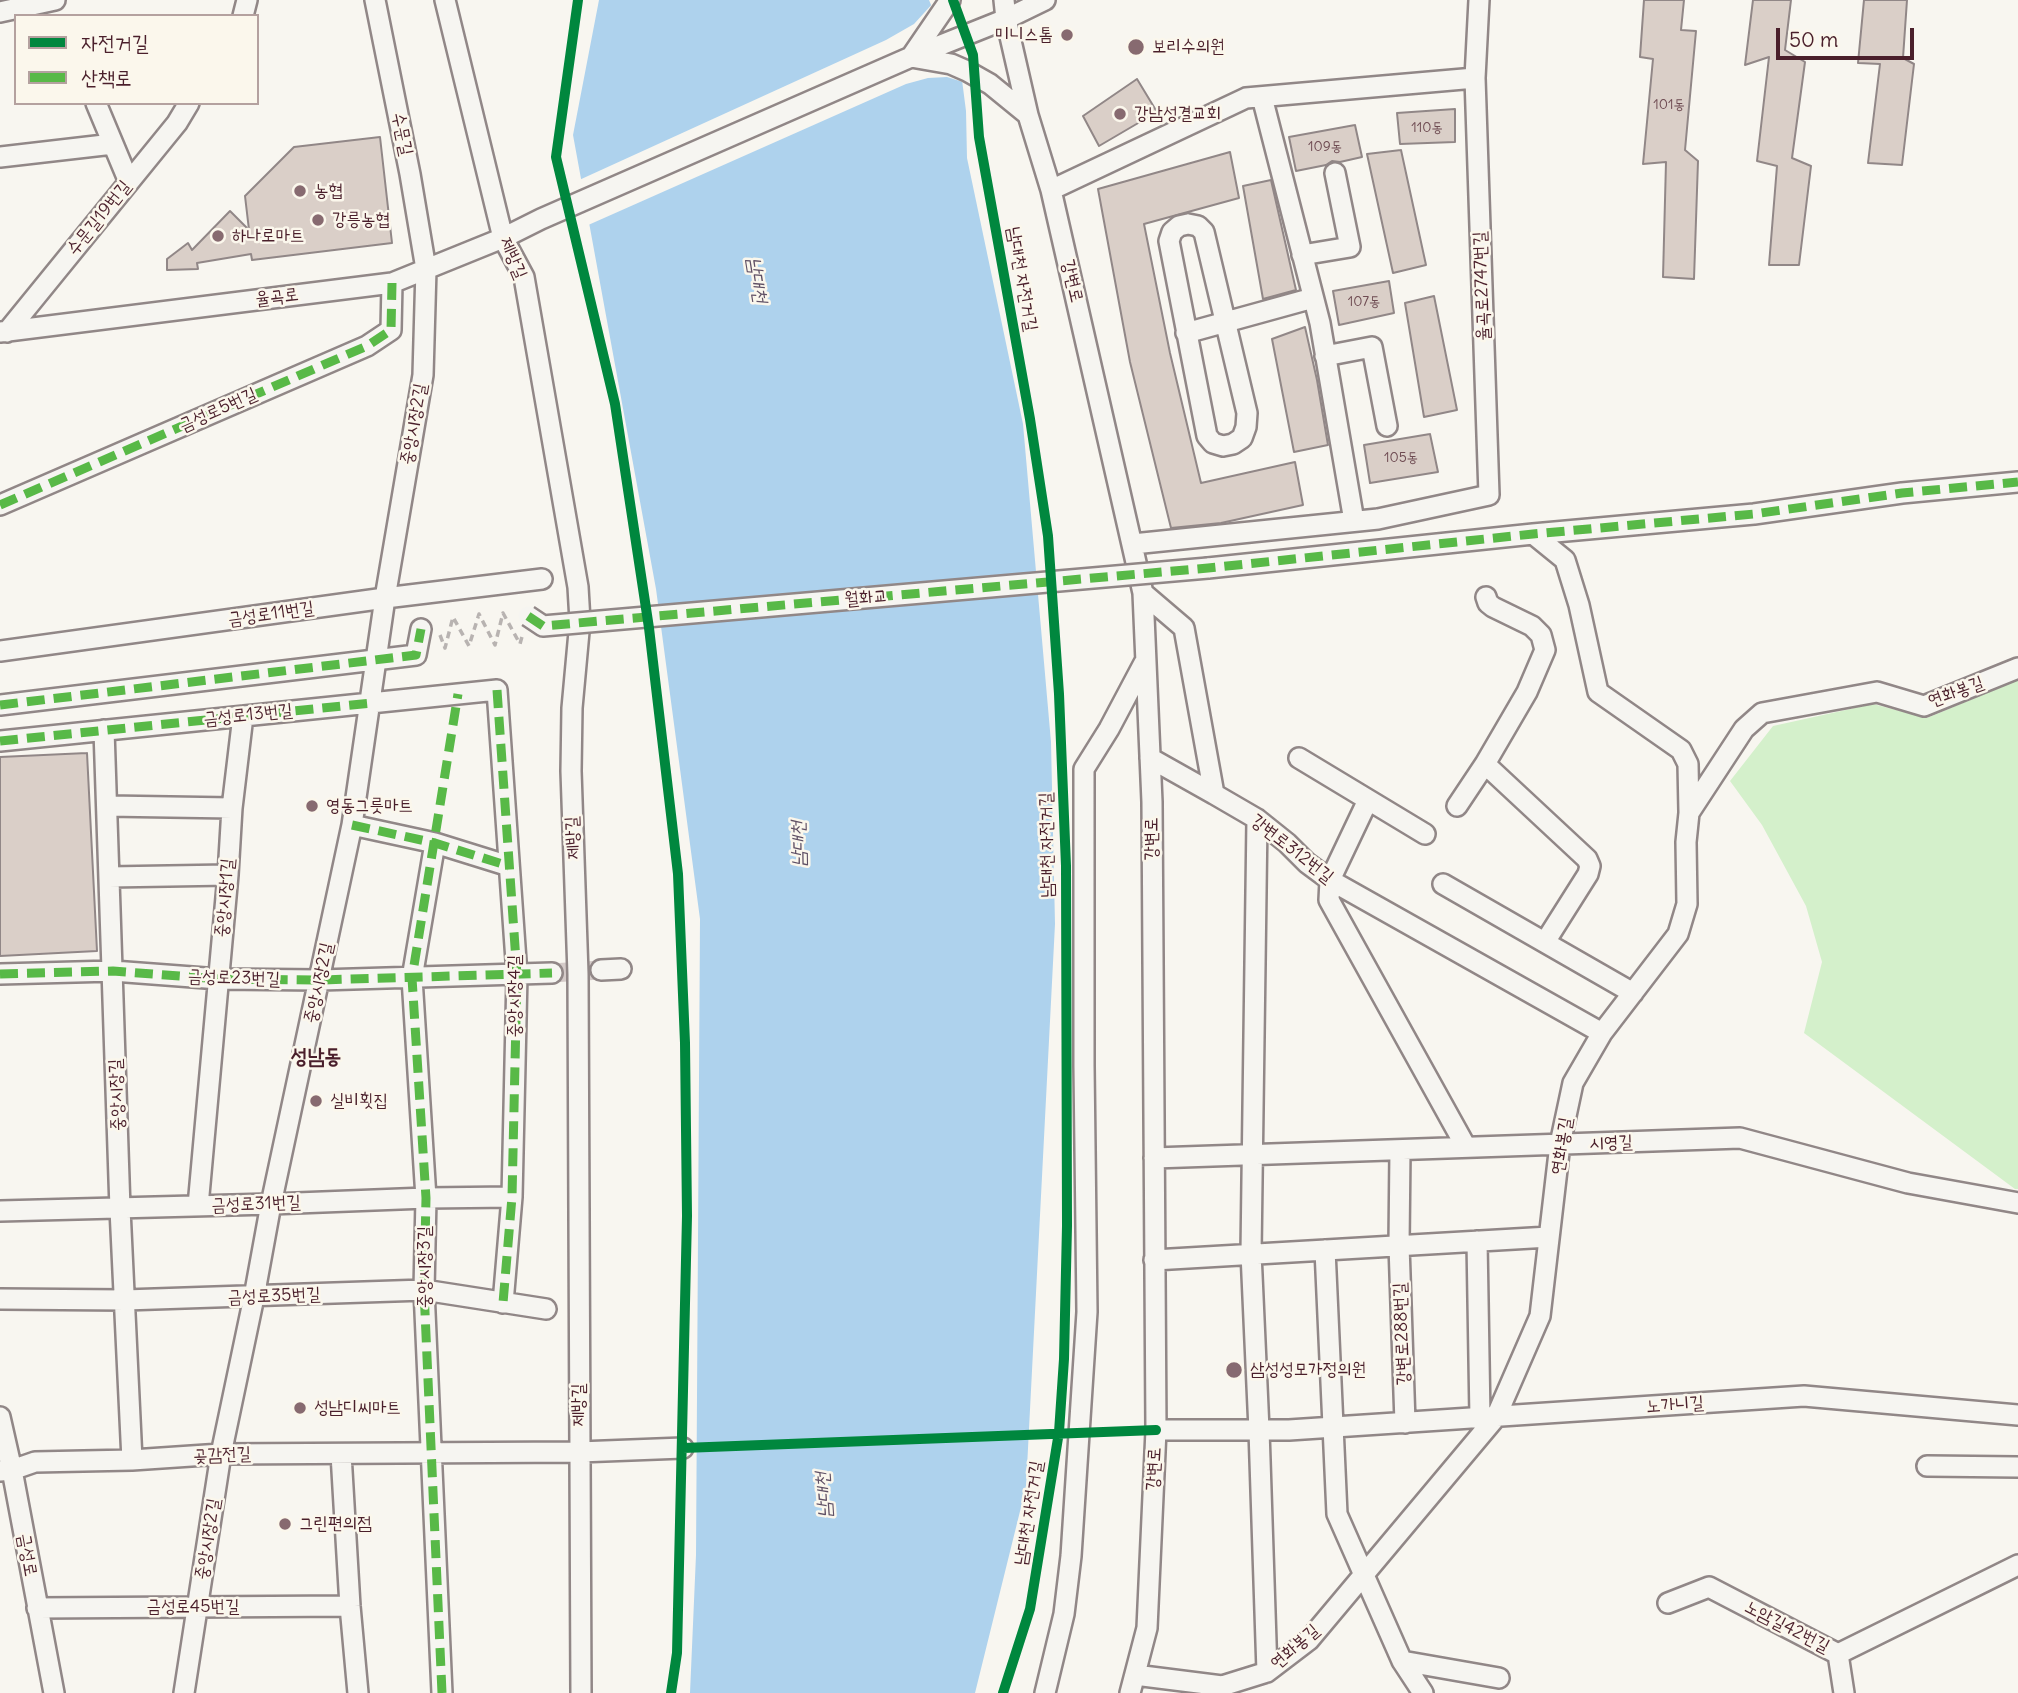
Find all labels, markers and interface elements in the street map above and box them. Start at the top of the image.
legend [14,14,259,105]
scale bar [1780,14,1918,58]
place label: 미니스톰 [995,24,1053,46]
text: 50 m [1789,26,1838,53]
marker: 미니스톰 [1059,27,1075,43]
text: 자전거길 [81,29,149,56]
place label: 보리수의원 [1152,36,1224,58]
marker: 보리수의원 [1126,37,1146,57]
text: 산책로 [81,64,132,91]
house number: 101동 [1653,97,1685,113]
place label: 강남성결교회 [1134,103,1221,125]
marker: 강남성결교회 [1112,106,1128,122]
street label: 수문길 [387,111,417,157]
house number: 110동 [1411,120,1443,136]
house number: 109동 [1308,139,1342,155]
street label: 수문길19번길 [62,176,136,260]
place label: 농협 [314,180,343,202]
marker: 농협 [292,183,308,199]
place label: 강릉농협 [332,209,390,231]
marker: 강릉농협 [310,212,326,228]
place label: 하나로마트 [232,225,304,247]
street label: 남대천 자전거길 [1002,225,1042,333]
marker: 하나로마트 [210,228,226,244]
street label: 율곡로2747번길 [1469,231,1495,341]
street label: 제방길 [495,234,531,282]
water label: 남대천 [742,256,772,304]
street label: 강변로 [1057,257,1087,305]
street label: 율곡로 [254,284,300,310]
house number: 107동 [1348,294,1380,310]
street label: 중앙시장2길 [396,382,432,466]
street label: 금성로5번길 [176,383,260,437]
house number: 105동 [1384,450,1418,466]
street label: 월화교 [843,585,889,611]
street label: 금성로11번길 [227,597,315,631]
street label: 연화봉길 [1925,672,1987,712]
street label: 금성로13번길 [202,700,294,730]
street label: 남대천 자전거길 [1035,792,1059,898]
place label: 영동그릇마트 [326,795,413,817]
marker: 영동그릇마트 [304,798,320,814]
street label: 강변로312번길 [1246,810,1338,888]
street label: 제방길 [561,816,585,860]
street label: 강변로 [1141,817,1163,861]
water label: 남대천 [787,821,811,867]
street label: 중앙시장1길 [211,857,239,939]
street label: 중앙시장2길 [300,941,338,1025]
street label: 중앙시장4길 [504,955,526,1037]
street label: 금성로23번길 [187,966,281,990]
district label: 성남동 [291,1044,341,1070]
street label: 중앙시장길 [105,1058,129,1132]
place label: 실비횟집 [330,1090,388,1112]
marker: 실비횟집 [308,1093,324,1109]
street label: 연화봉길 [1547,1116,1577,1176]
street label: 시영길 [1589,1131,1633,1155]
street label: 금성로31번길 [211,1192,301,1216]
street label: 중앙시장3길 [414,1226,436,1308]
street label: 강변로288번길 [1389,1282,1415,1386]
street label: 금성로35번길 [227,1284,321,1308]
place label: 삼성성모가정의원 [1250,1359,1366,1381]
marker: 삼성성모가정의원 [1224,1360,1244,1380]
street label: 제방길 [568,1383,590,1427]
street label: 노가니길 [1645,1392,1705,1418]
place label: 성남디씨마트 [314,1397,401,1419]
marker: 성남디씨마트 [292,1400,308,1416]
street label: 곶감전길 [193,1443,251,1467]
street label: 강변로 [1142,1447,1166,1491]
street label: 남대천 자전거길 [1010,1459,1048,1567]
water label: 남대천 [811,1471,837,1519]
street label: 중앙시장2길 [191,1497,225,1581]
place label: 그린편의점 [299,1513,371,1535]
marker: 그린편의점 [277,1516,293,1532]
street label: 금성로 [13,1532,41,1578]
street label: 금성로45번길 [146,1596,240,1618]
street label: 노암길42번길 [1741,1596,1833,1658]
street label: 연화봉길 [1266,1620,1324,1674]

